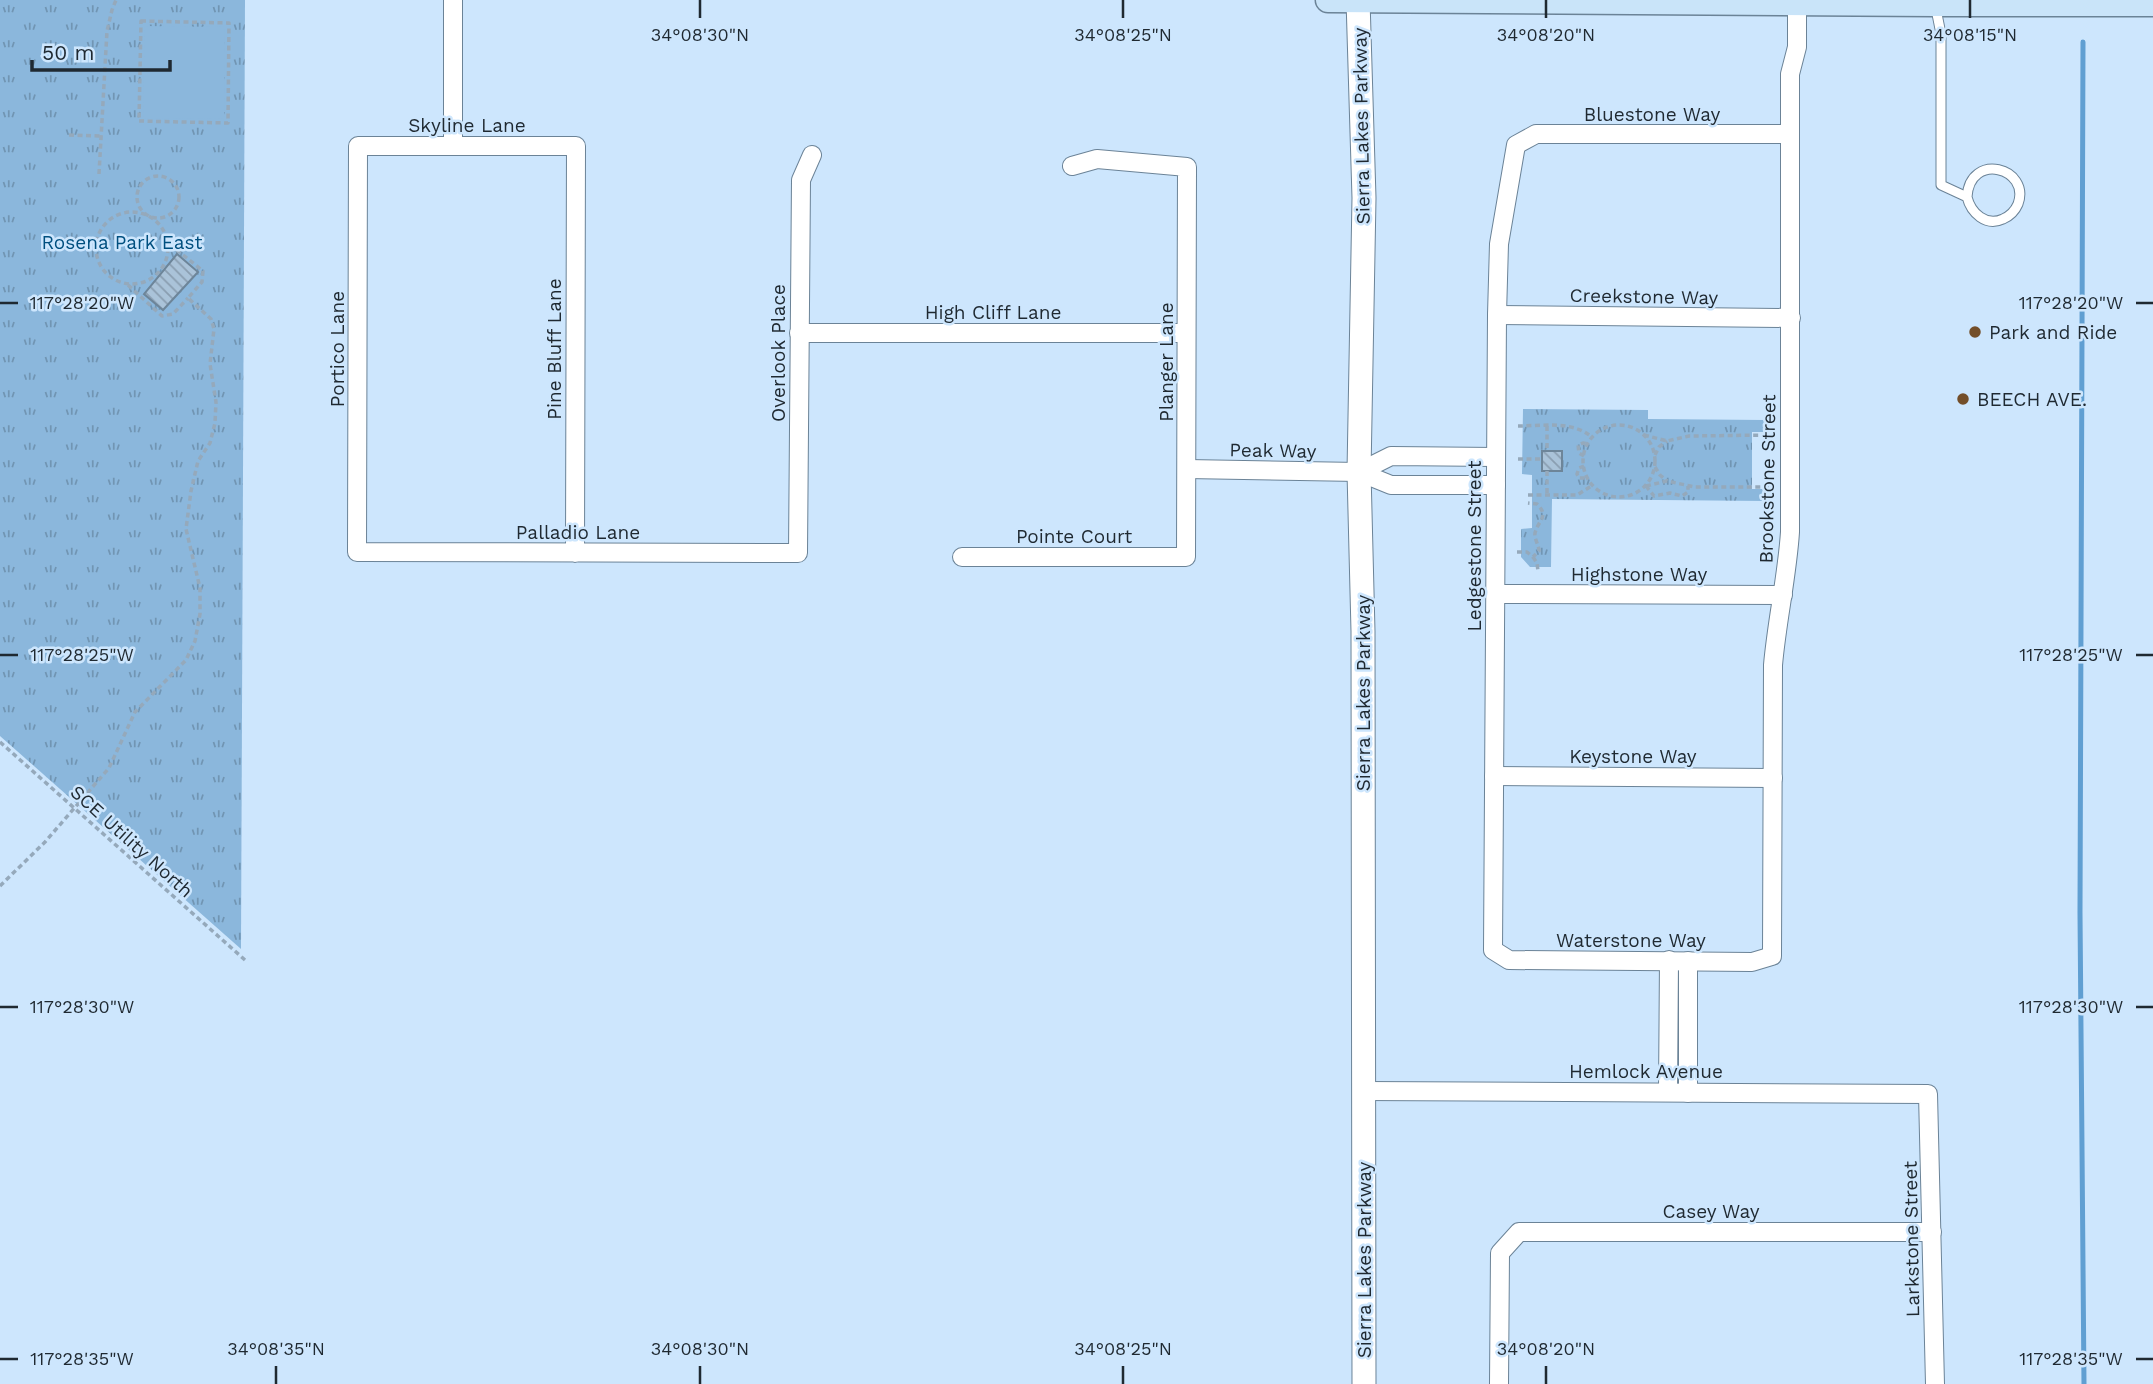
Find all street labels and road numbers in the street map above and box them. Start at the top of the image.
street label: Sierra Lakes Parkway [1348,27,1375,225]
street label: Bluestone Way [1584,103,1720,126]
street label: Skyline Lane [408,114,526,137]
street label: Pine Bluff Lane [543,278,566,420]
street label: Overlook Place [767,284,790,422]
street label: Creekstone Way [1569,284,1719,309]
street label: Portico Lane [326,291,349,407]
street label: High Cliff Lane [925,301,1061,324]
street label: Planger Lane [1155,302,1178,422]
street label: Brookstone Street [1755,394,1780,564]
street label: Peak Way [1229,438,1317,463]
street label: Ledgestone Street [1463,461,1486,631]
street label: Palladio Lane [516,521,640,544]
street label: Pointe Court [1016,525,1132,548]
street label: Highstone Way [1571,563,1707,586]
street label: Sierra Lakes Parkway [1352,594,1375,791]
street label: Keystone Way [1569,745,1697,768]
street label: SCE Utility North [66,780,198,902]
street label: Waterstone Way [1556,929,1706,952]
street label: Hemlock Avenue [1569,1060,1723,1083]
street label: Sierra Lakes Parkway [1353,1161,1376,1358]
street label: Larkstone Street [1899,1161,1924,1317]
street label: Casey Way [1662,1200,1760,1223]

